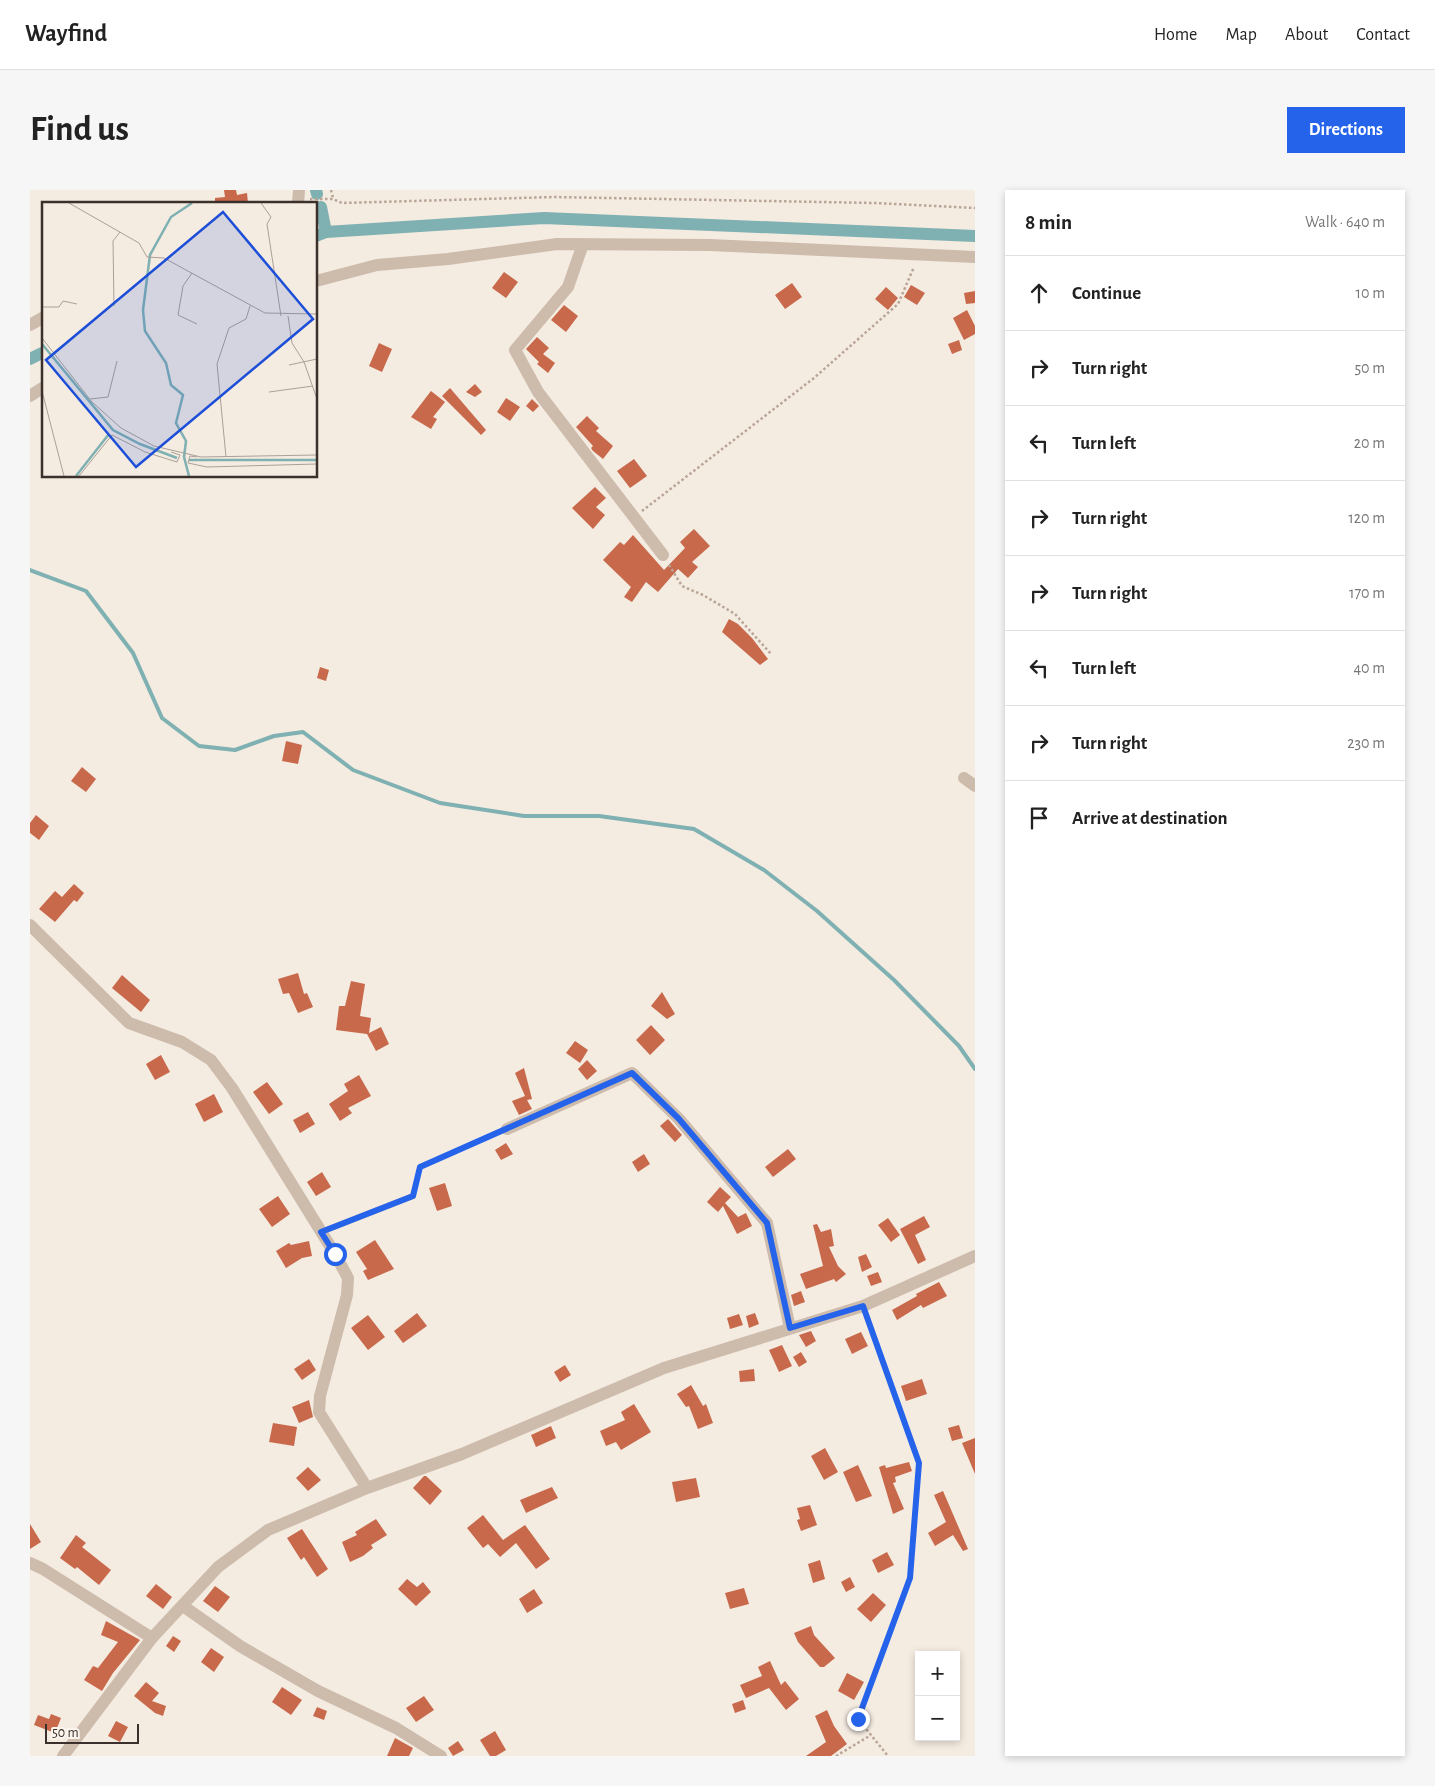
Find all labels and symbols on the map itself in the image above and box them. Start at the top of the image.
inset map [42,202,318,478]
route start [324,1243,347,1266]
route end [847,1708,870,1731]
scale bar [45,1721,139,1744]

